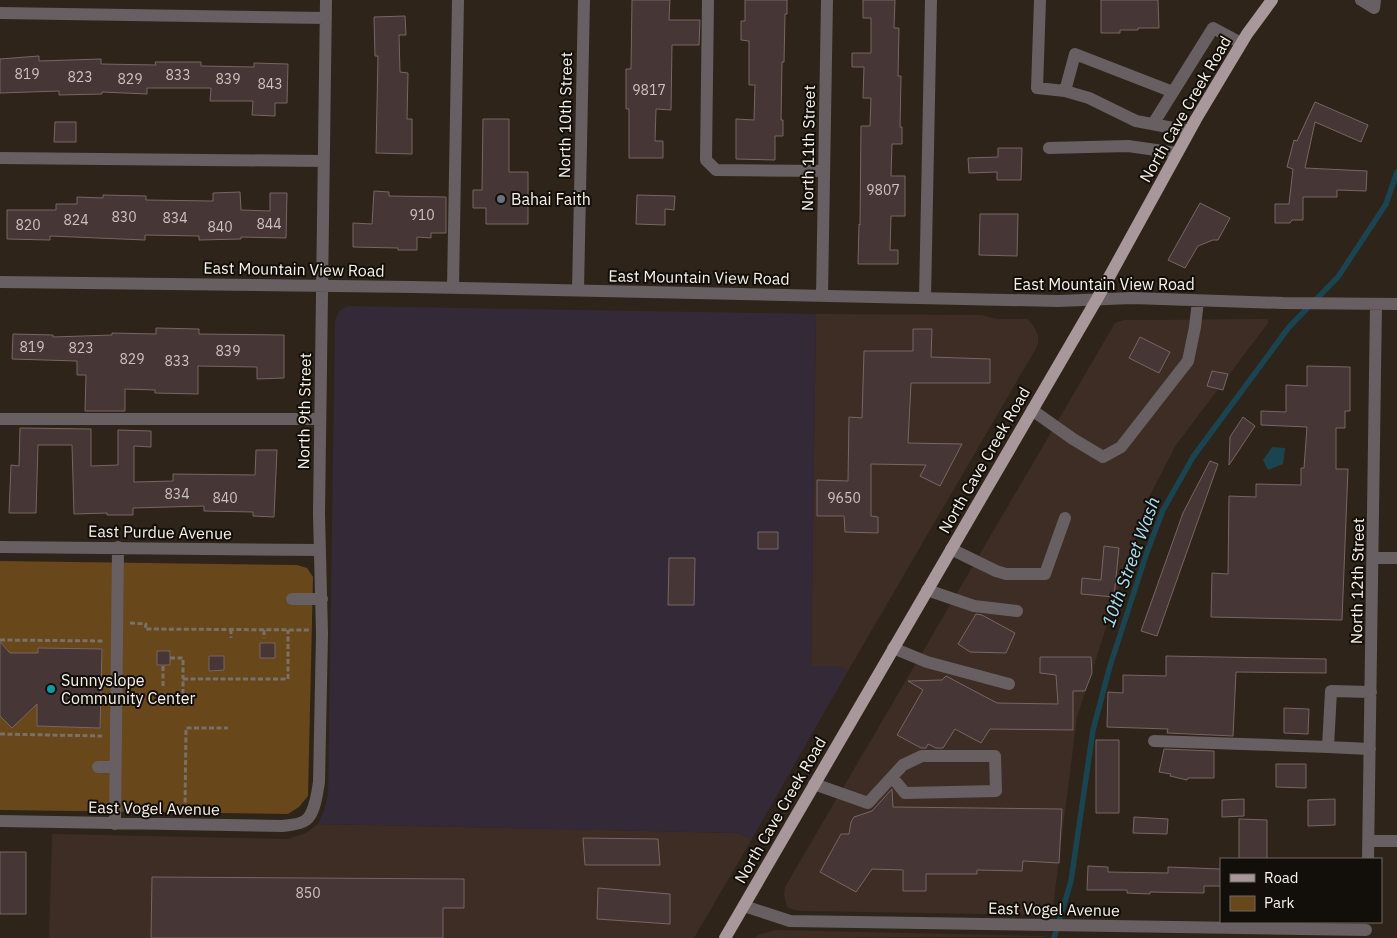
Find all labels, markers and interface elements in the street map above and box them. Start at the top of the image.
street label: North Cave Creek Road [1135,32,1235,186]
street label: North 10th Street [554,52,576,178]
house number: 819 [14,65,40,83]
house number: 833 [165,66,191,84]
house number: 823 [67,68,93,86]
house number: 829 [117,70,143,88]
house number: 839 [215,70,241,88]
house number: 843 [257,75,283,93]
house number: 9817 [632,81,666,99]
street label: North 11th Street [797,85,819,211]
house number: 9807 [866,181,900,199]
place label: Bahai Faith [511,189,591,209]
marker: Bahai Faith [495,193,507,205]
house number: 910 [409,206,435,224]
house number: 830 [111,208,137,226]
house number: 834 [162,209,188,227]
house number: 824 [63,211,89,229]
house number: 844 [256,215,282,233]
house number: 820 [15,216,41,234]
house number: 840 [207,218,233,236]
street label: East Mountain View Road [203,257,385,281]
street label: East Mountain View Road [608,265,790,289]
street label: East Mountain View Road [1013,274,1195,294]
house number: 819 [19,338,45,356]
house number: 823 [68,339,94,357]
house number: 839 [215,342,241,360]
house number: 829 [119,350,145,368]
house number: 833 [164,352,190,370]
street label: North 9th Street [293,353,315,469]
street label: North Cave Creek Road [934,383,1034,537]
house number: 834 [164,485,190,503]
house number: 840 [212,489,238,507]
house number: 9650 [827,489,861,507]
water label: 10th Street Wash [1096,493,1165,630]
street label: North 12th Street [1346,518,1368,644]
street label: East Purdue Avenue [88,521,232,543]
place label: Sunnyslope Community Center [61,670,196,708]
marker: Sunnyslope Community Center [45,683,57,695]
street label: North Cave Creek Road [730,733,830,887]
street label: East Vogel Avenue [88,797,220,819]
legend [1220,858,1382,923]
text: Road [1264,868,1299,887]
house number: 850 [295,884,321,902]
text: Park [1264,893,1294,912]
street label: East Vogel Avenue [988,898,1120,920]

